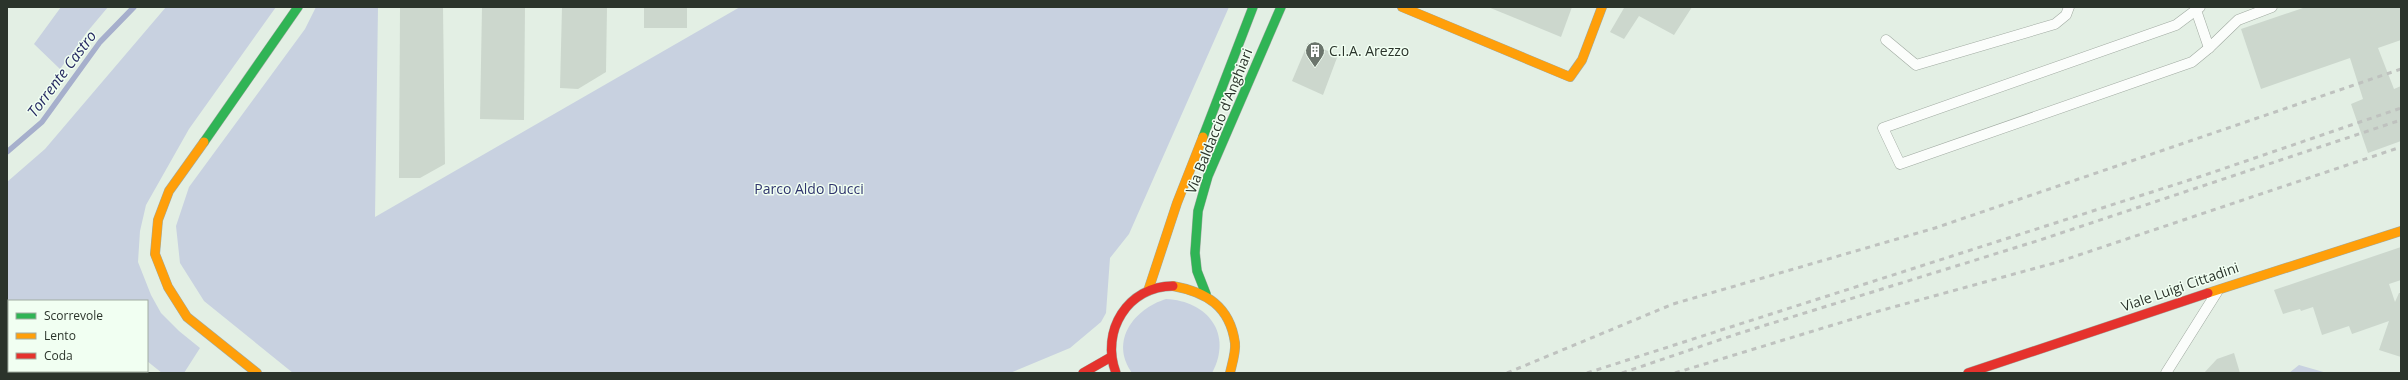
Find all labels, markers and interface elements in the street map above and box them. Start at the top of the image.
water label: Torrente Castro [22,26,100,121]
building icon: C.I.A. Arezzo [1304,40,1326,68]
place label: C.I.A. Arezzo [1329,41,1409,60]
street label: Via Baldaccio d'Anghiari [1181,45,1256,196]
park label: Parco Aldo Ducci [754,179,864,198]
street label: Viale Luigi Cittadini [2118,257,2241,316]
legend [8,300,148,372]
text: Scorrevole [44,307,103,324]
text: Lento [44,327,76,344]
text: Coda [44,347,73,364]

